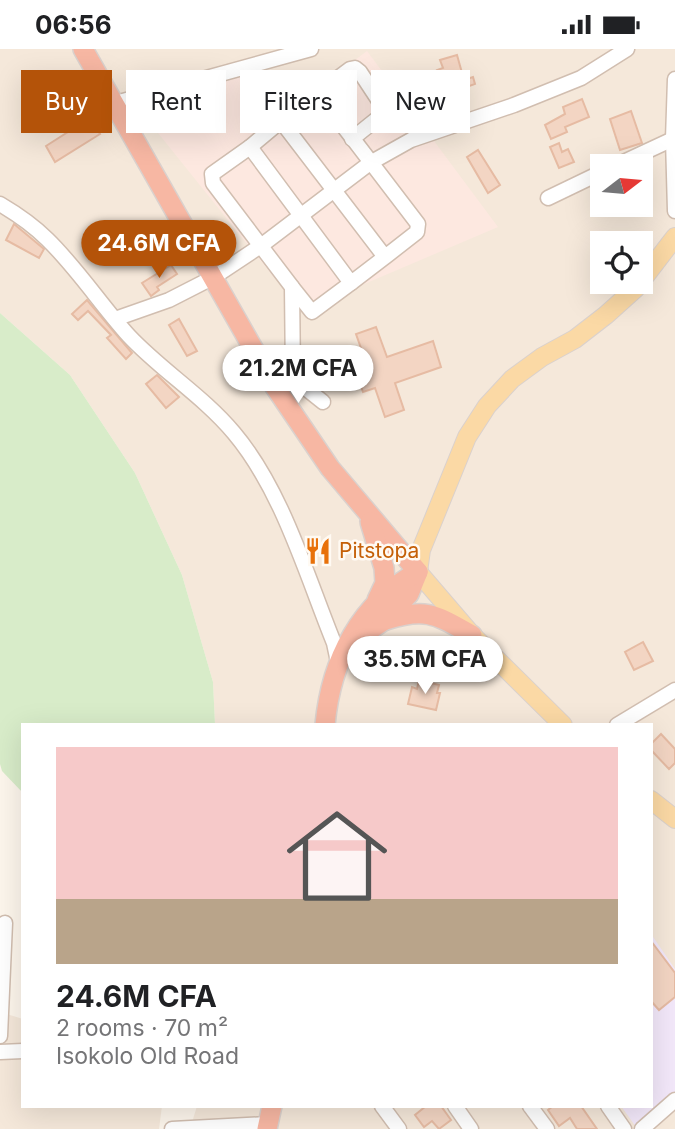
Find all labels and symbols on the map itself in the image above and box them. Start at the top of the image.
north arrow [590,154,653,217]
pin: 24.6M CFA [79,221,239,280]
pin: 21.2M CFA [218,345,378,405]
restaurant icon: Pitstopa [303,536,333,566]
place label: Pitstopa [339,538,419,563]
pin: 35.5M CFA [345,637,505,696]

